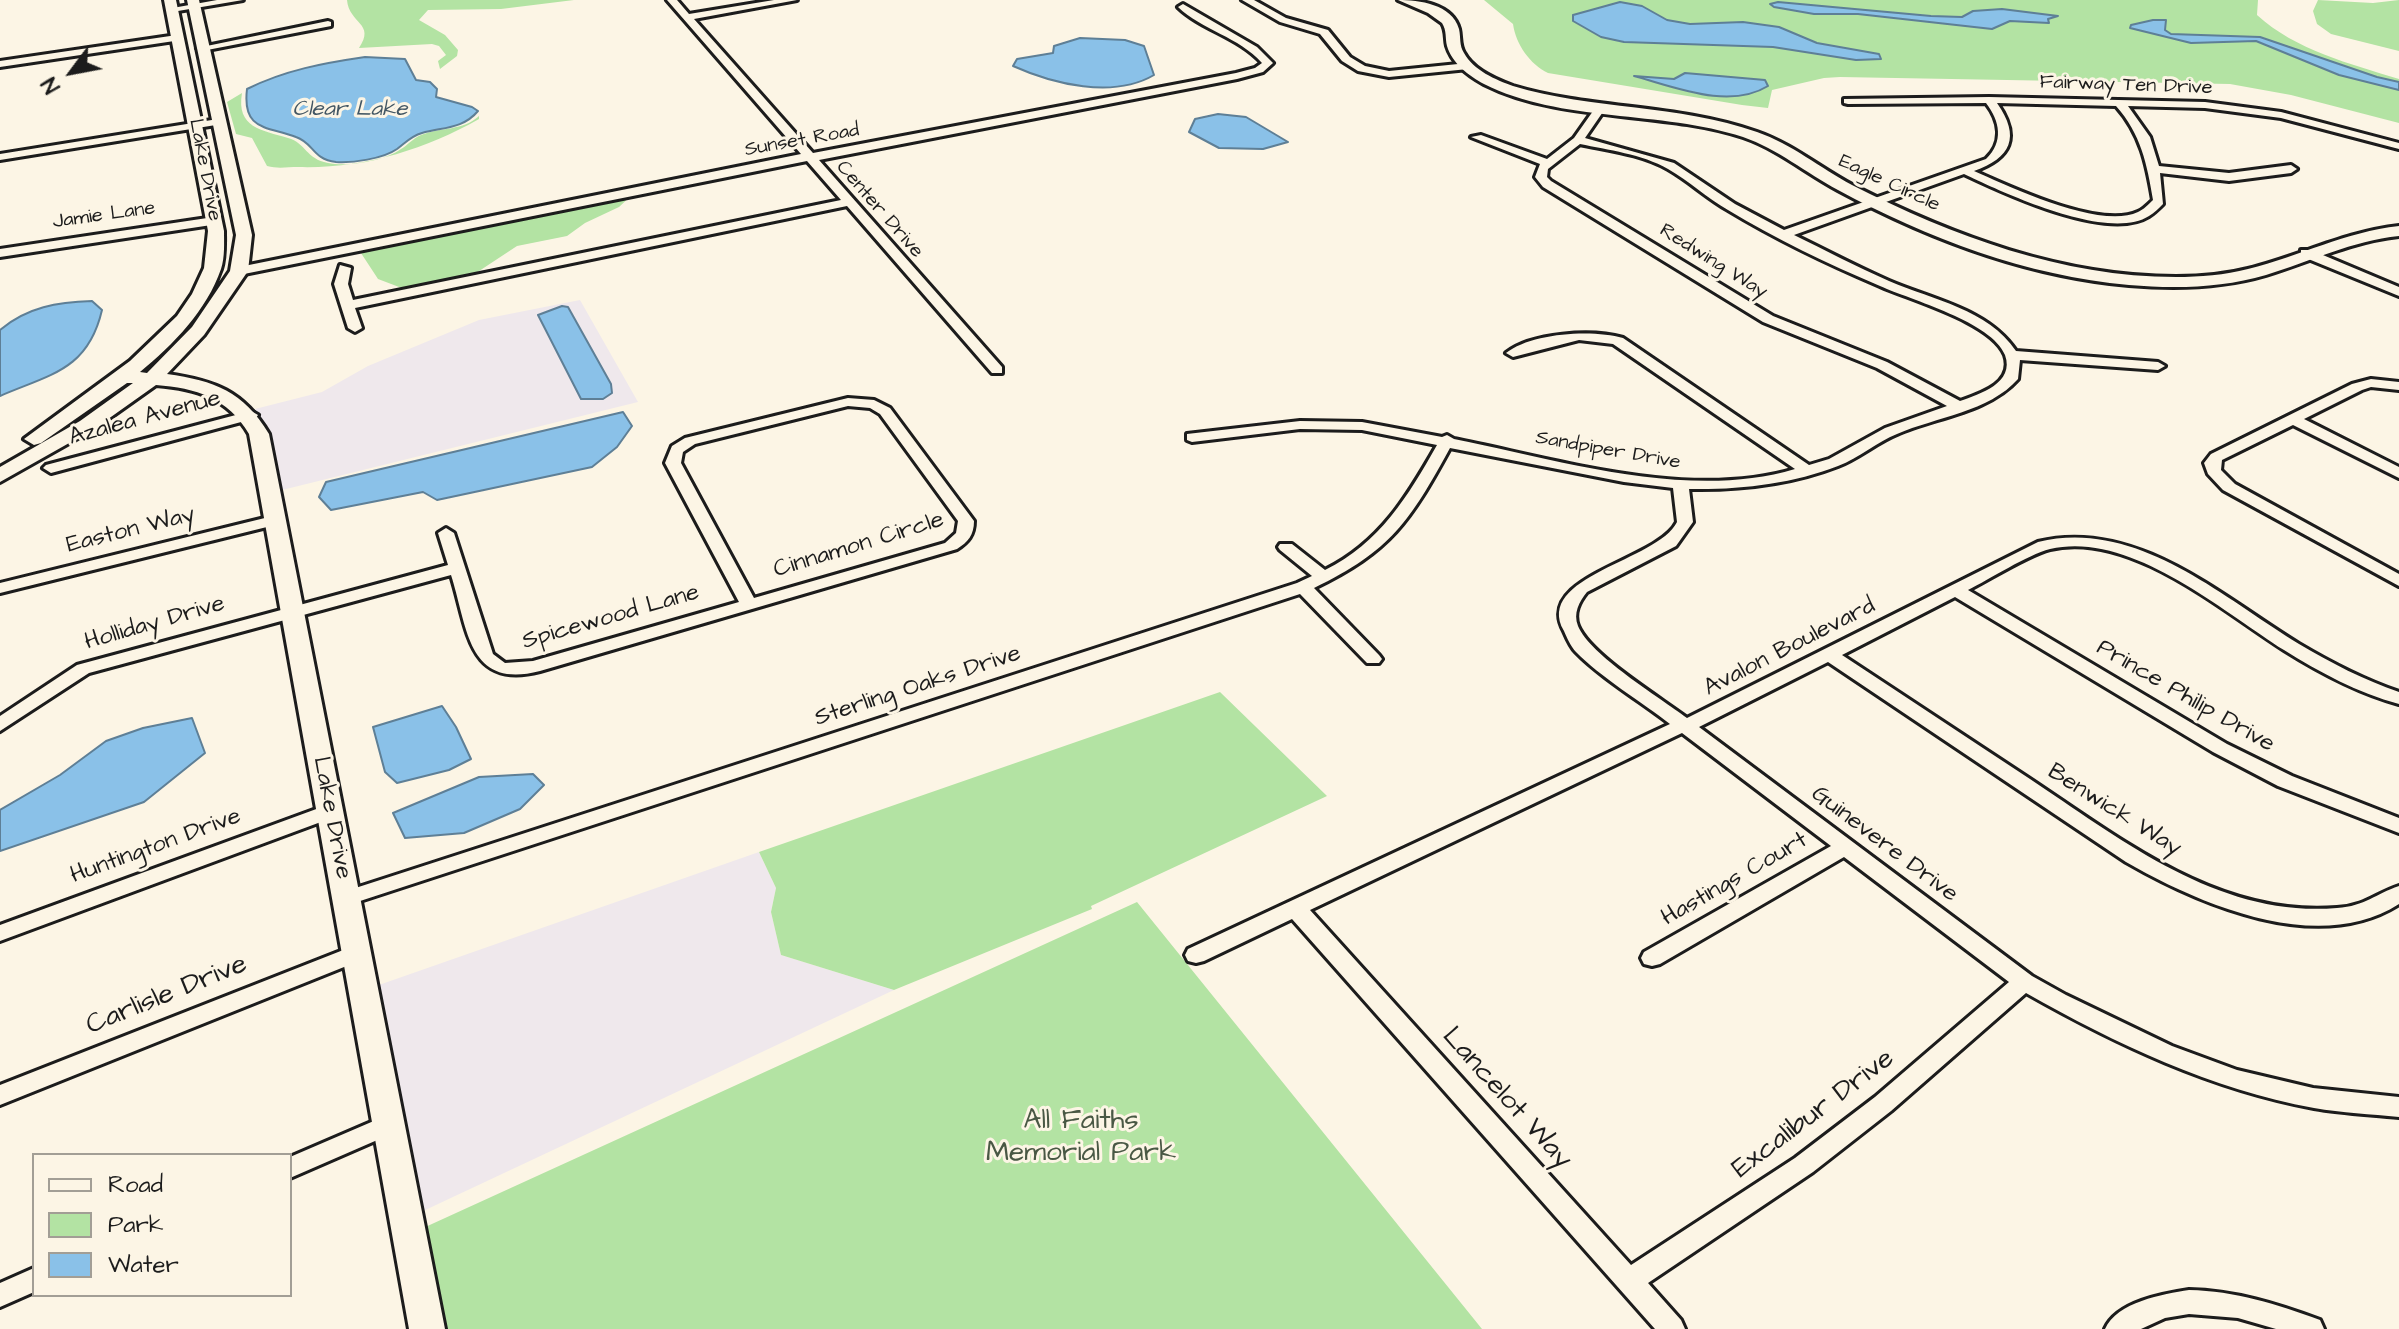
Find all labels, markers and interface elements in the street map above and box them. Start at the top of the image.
north arrow [32,32,112,112]
text: N [34,71,68,99]
street label: Fairway Ten Drive [2039,71,2213,101]
water label: Clear Lake [293,97,407,123]
street label: Lake Drive [182,117,226,223]
street label: Sunset Road [743,119,861,163]
street label: Eagle Circle [1834,150,1944,218]
street label: Center Drive [830,156,928,264]
street label: Jamie Lane [51,197,157,235]
street label: Redwing Way [1655,219,1771,305]
street label: Azalea Avenue [66,385,224,453]
street label: Sandpiper Drive [1534,426,1682,476]
street label: Easton Way [64,501,198,561]
street label: Cinnamon Circle [770,506,948,586]
street label: Spicewood Lane [519,579,703,657]
street label: Holliday Drive [82,590,228,658]
street label: Avalon Boulevard [1699,592,1881,704]
street label: Prince Philip Drive [2091,634,2279,760]
street label: Sterling Oaks Drive [811,640,1025,734]
street label: Lake Drive [305,754,357,882]
street label: Benwick Way [2042,758,2186,864]
street label: Guinevere Drive [1805,780,1963,910]
street label: Huntington Drive [67,803,245,891]
street label: Hastings Court [1657,827,1813,933]
street label: Carlisle Drive [82,948,252,1044]
street label: Lancelot Way [1434,1021,1578,1177]
street label: Excalibur Drive [1726,1043,1902,1187]
park label: All Faiths Memorial Park [986,1105,1176,1171]
legend [32,1153,292,1297]
text: Road [108,1168,163,1202]
text: Park [108,1208,164,1242]
text: Water [108,1248,179,1282]

